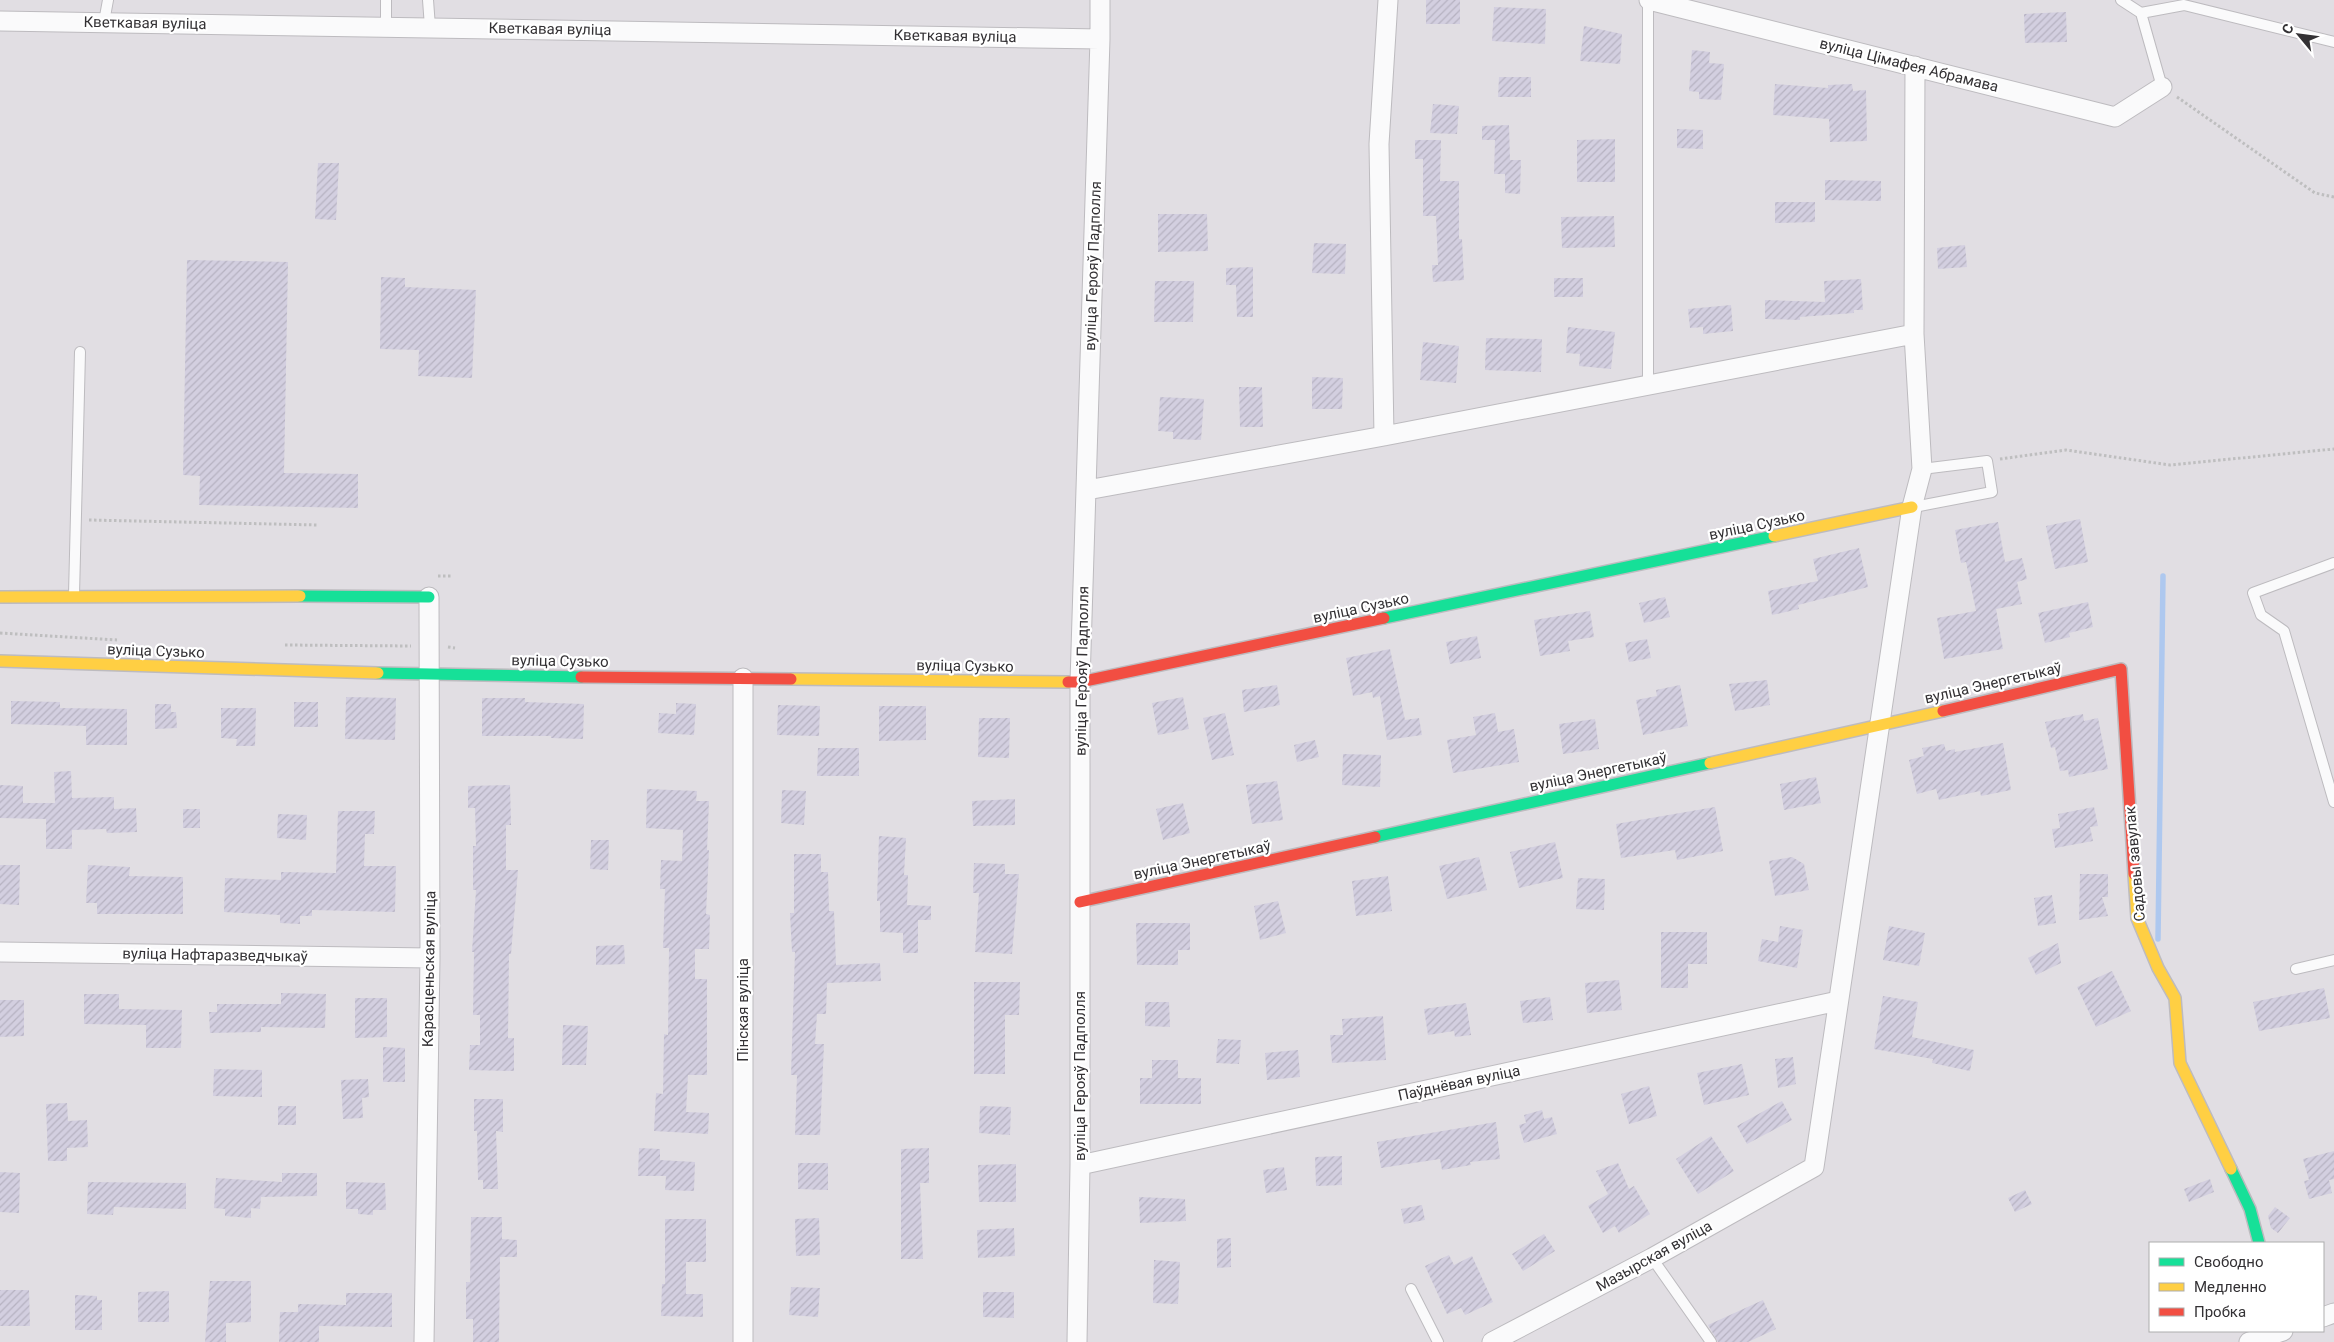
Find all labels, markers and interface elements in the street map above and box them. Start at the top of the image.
north arrow [2274,10,2324,60]
street label: Кветкавая вуліца [83,13,207,33]
street label: Кветкавая вуліца [488,19,612,39]
text: С [2278,21,2297,37]
street label: Кветкавая вуліца [893,26,1017,46]
street label: вуліца Цімафея Абрамава [1818,34,2000,96]
street label: вуліца Герояў Падполля [1081,181,1105,351]
street label: вуліца Сузько [1707,506,1807,544]
street label: вуліца Герояў Падполля [1072,586,1092,756]
street label: вуліца Сузько [1311,589,1411,627]
street label: вуліца Сузько [107,640,205,662]
street label: вуліца Сузько [511,651,609,671]
street label: вуліца Сузько [916,656,1014,676]
street label: вуліца Энергетыкаў [1923,659,2063,707]
street label: вуліца Энергетыкаў [1528,749,1668,795]
street label: Садовы завулак [2121,806,2149,922]
street label: вуліца Энергетыкаў [1132,837,1272,883]
street label: Карасценьская вуліца [419,891,439,1047]
street label: вуліца Нафтаразведчыкаў [122,944,308,966]
street label: Пінская вуліца [734,958,752,1062]
street label: вуліца Герояў Падполля [1071,991,1089,1161]
street label: Паўднёвая вуліца [1396,1061,1522,1105]
street label: Мазырская вуліца [1593,1217,1715,1295]
legend [2149,1242,2324,1332]
text: Свободно [2194,1253,2263,1271]
text: Медленно [2194,1278,2267,1296]
text: Пробка [2194,1303,2246,1321]

